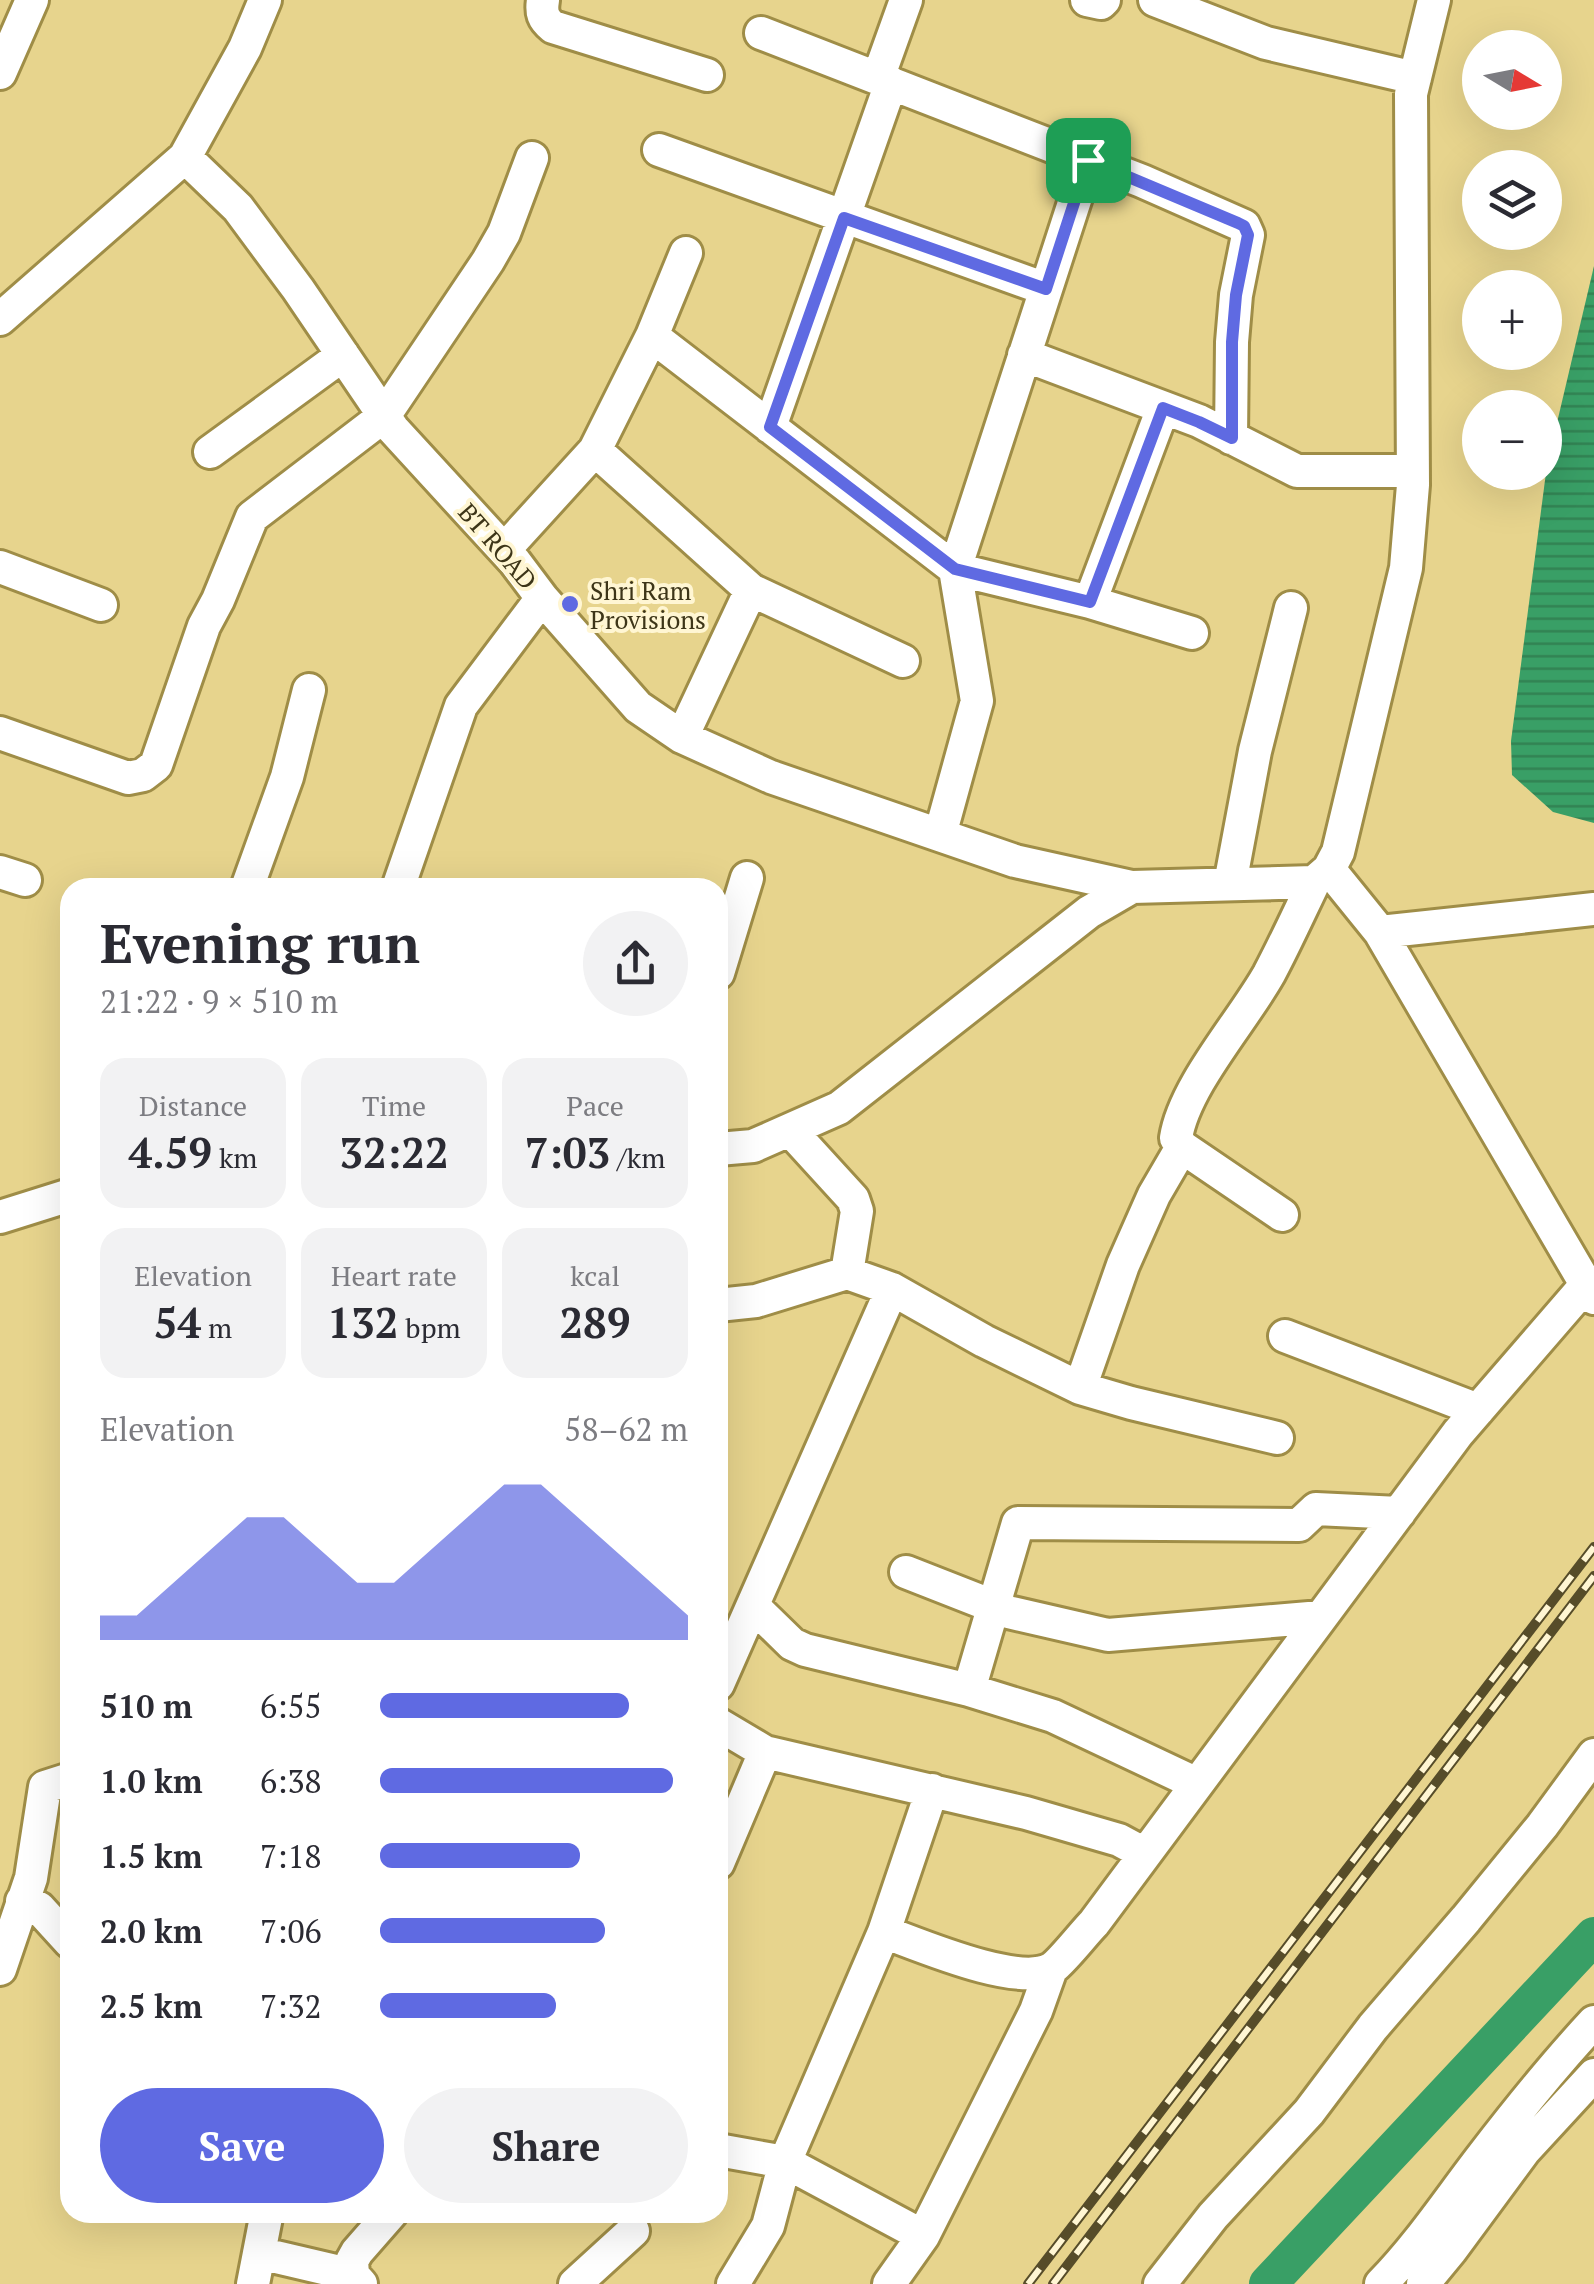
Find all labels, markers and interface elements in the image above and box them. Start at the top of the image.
north arrow [1462,30,1562,130]
map controls [1462,30,1562,490]
pin [1046,118,1131,203]
icon: arrive [1061,133,1116,188]
button: layers [1462,150,1562,250]
button: + [1462,270,1562,370]
button: − [1462,390,1562,490]
street label: BT ROAD [451,496,545,596]
place label: Shri Ram Provisions [590,574,706,636]
marker: Shri Ram Provisions [559,593,581,615]
text: Evening run [100,906,420,979]
button: share [583,911,688,1016]
text: 21:22 · 9 × 510 m [100,980,338,1022]
text: Distance [139,1087,247,1124]
text: Time [362,1087,426,1124]
text: Pace [566,1087,624,1124]
text: 4.59 [128,1124,212,1180]
text: 32:22 [339,1124,449,1180]
text: 7:03 [525,1124,610,1180]
text: km [212,1139,258,1176]
text: /km [610,1139,665,1176]
text: Elevation [134,1257,252,1294]
text: Heart rate [331,1257,457,1294]
text: kcal [570,1257,620,1294]
text: 54 [154,1294,201,1350]
text: 132 [327,1294,399,1350]
text: 289 [559,1294,631,1350]
text: m [201,1309,232,1346]
text: bpm [399,1309,461,1346]
text: Elevation [100,1408,234,1450]
text: 58–62 m [564,1408,688,1450]
text: 510 m [100,1685,192,1727]
text: 6:55 [260,1685,322,1727]
text: 1.0 km [100,1760,203,1802]
text: 6:38 [260,1760,322,1802]
text: 1.5 km [100,1835,203,1877]
text: 7:18 [260,1835,322,1877]
text: 2.0 km [100,1910,203,1952]
text: 7:06 [260,1910,322,1952]
text: 2.5 km [100,1985,203,2027]
text: 7:32 [260,1985,322,2027]
button: Save [100,2088,384,2203]
button: Share [404,2088,688,2203]

